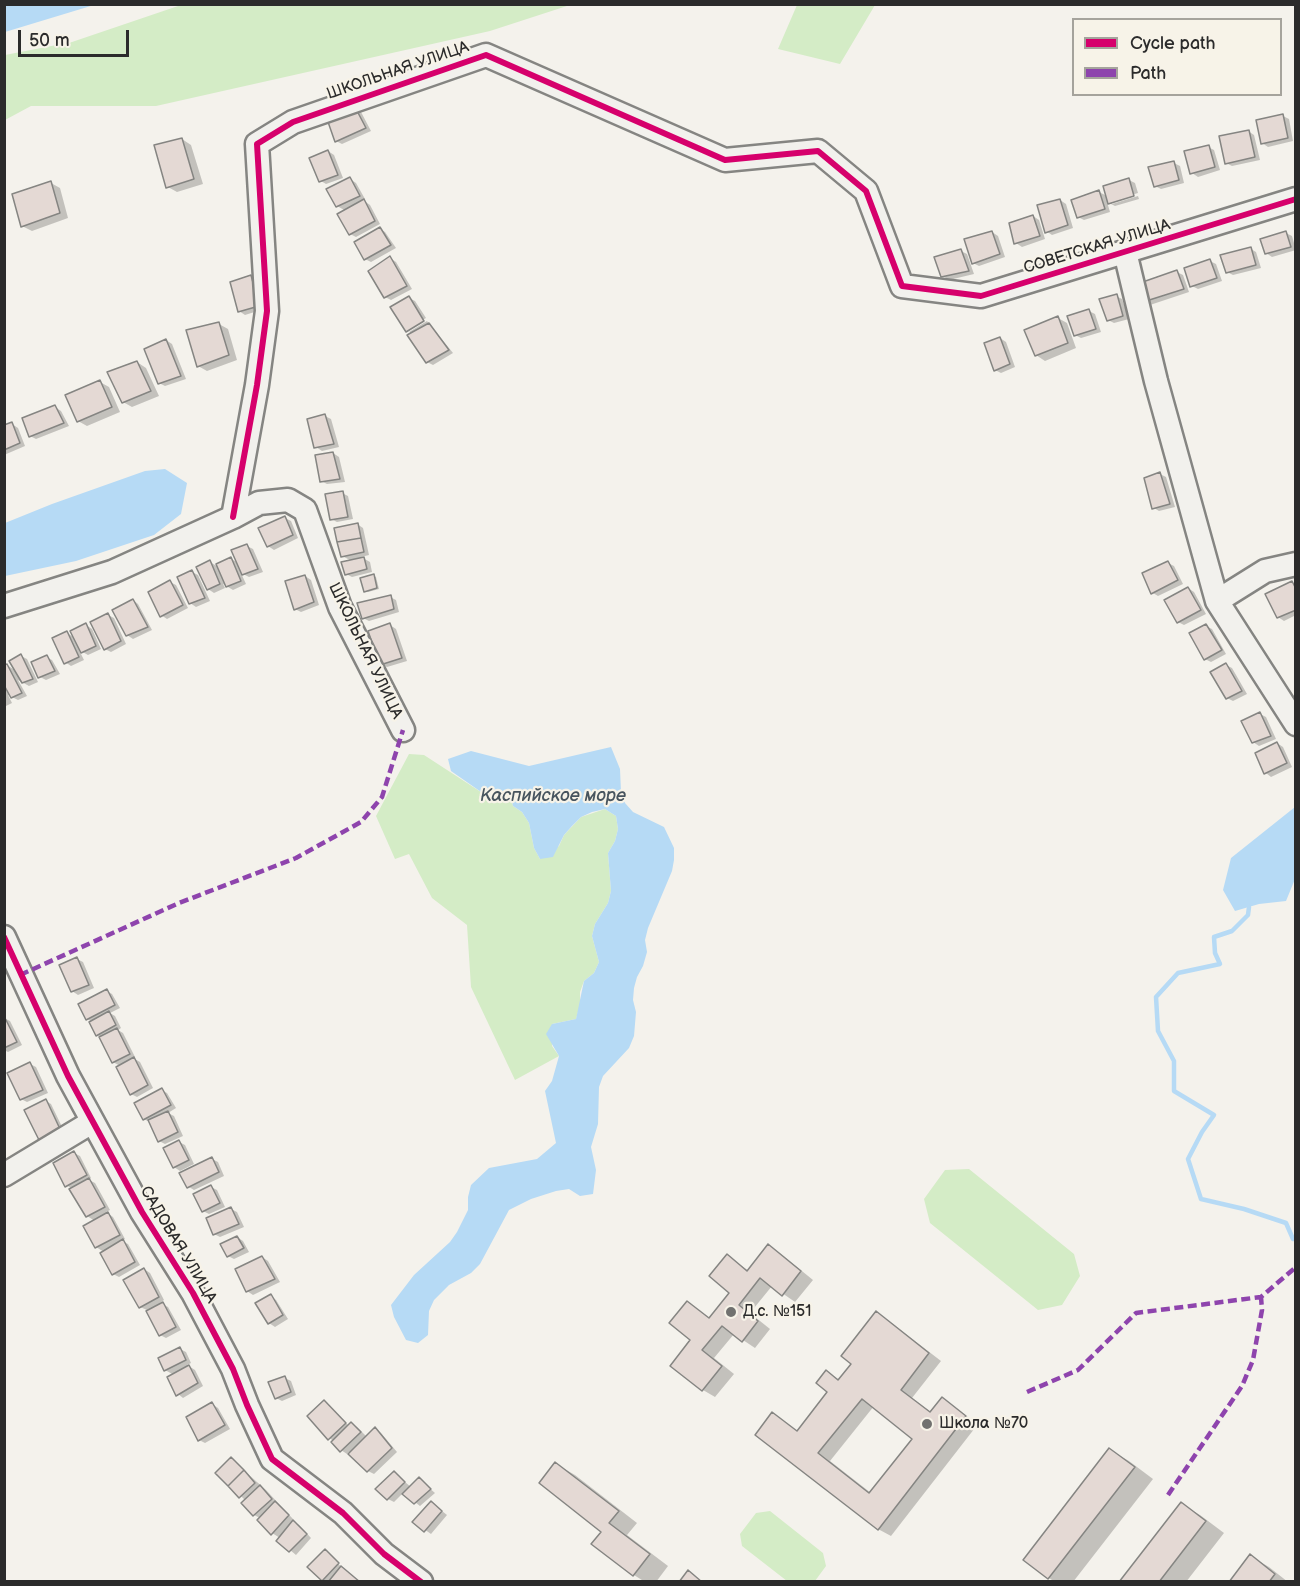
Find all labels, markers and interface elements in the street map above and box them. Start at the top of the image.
scale bar [21,18,132,56]
legend [1072,18,1282,96]
text: 50 m [29,30,70,51]
text: Cycle path [1130,33,1216,54]
street label: ШКОЛЬНАЯ УЛИЦА [324,38,472,104]
text: Path [1130,63,1166,84]
street label: СОВЕТСКАЯ УЛИЦА [1021,216,1173,278]
street label: ШКОЛЬНАЯ УЛИЦА [324,580,406,722]
water label: Каспийское море [480,785,626,807]
street label: САДОВАЯ УЛИЦА [136,1183,220,1307]
place label: Д.с. №151 [743,1302,811,1322]
marker: Д.с. №151 [724,1305,738,1319]
place label: Школа №70 [939,1414,1028,1434]
marker: Школа №70 [920,1417,934,1431]

